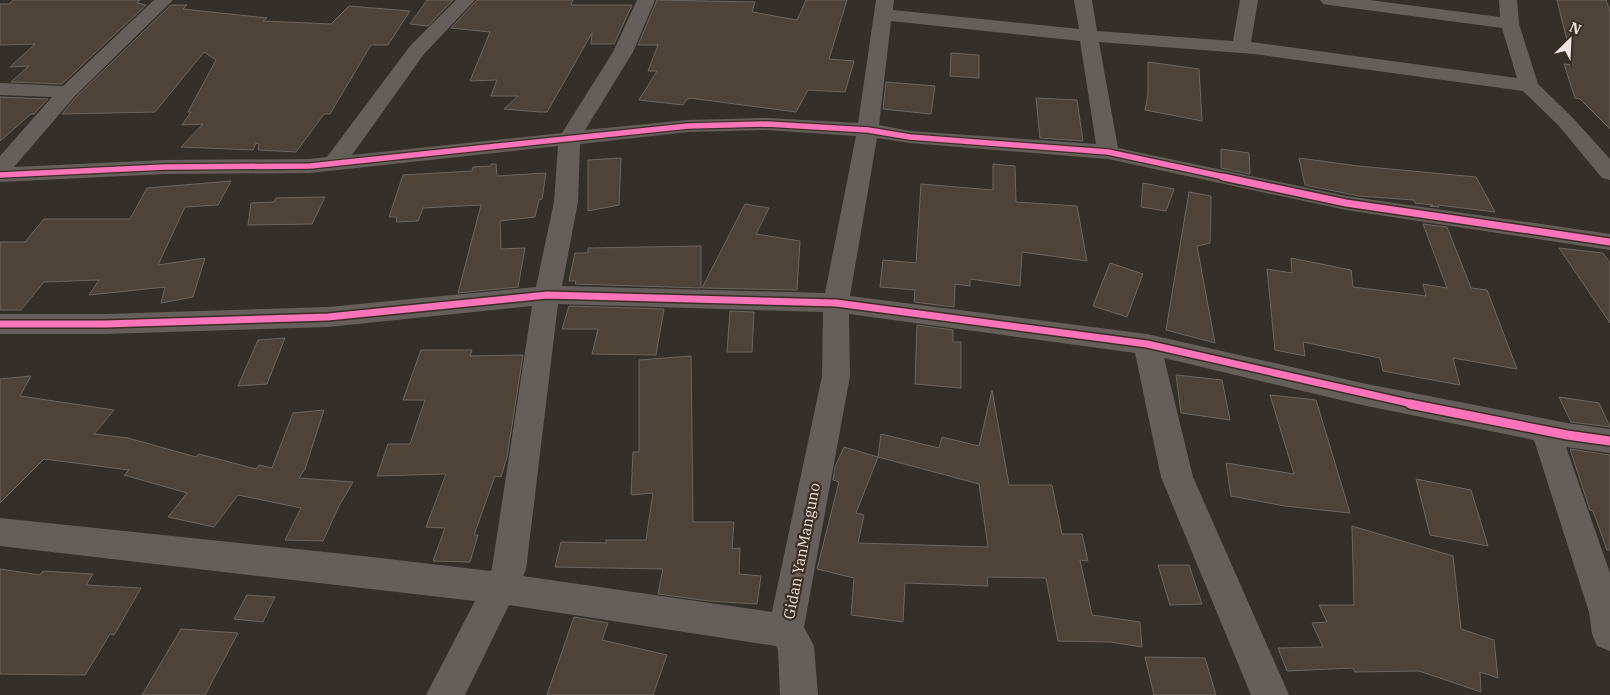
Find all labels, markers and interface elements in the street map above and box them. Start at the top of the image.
north arrow [1545,15,1595,65]
text: N [1567,18,1584,39]
street label: Gidan YanManguno [779,481,824,621]

